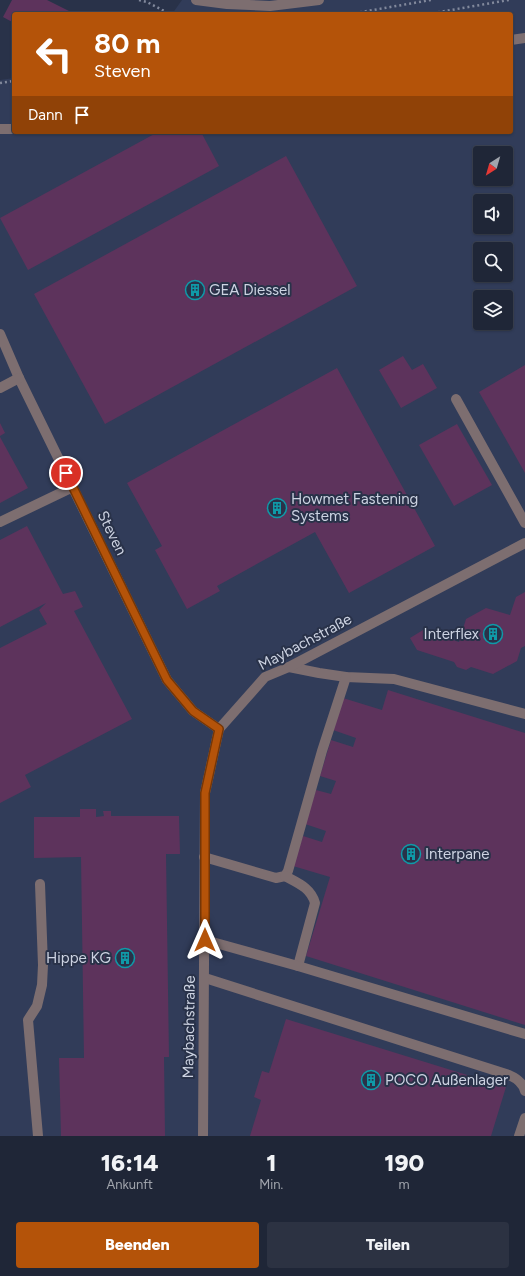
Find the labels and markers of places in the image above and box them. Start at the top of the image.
building icon: GEA Diessel [184,279,206,301]
place label: GEA Diessel [209,281,291,299]
pin [49,456,83,490]
place label: Howmet Fastening Systems [291,490,418,525]
building icon: Howmet Fastening Systems [266,497,288,519]
building icon: Interflex [482,623,504,645]
place label: Interflex [424,625,479,643]
building icon: Interpane [400,843,422,865]
place label: Interpane [425,845,489,863]
building icon: Hippe KG [114,947,136,969]
place label: Hippe KG [46,949,111,967]
building icon: POCO Außenlager [360,1069,382,1091]
place label: POCO Außenlager [385,1071,508,1089]

